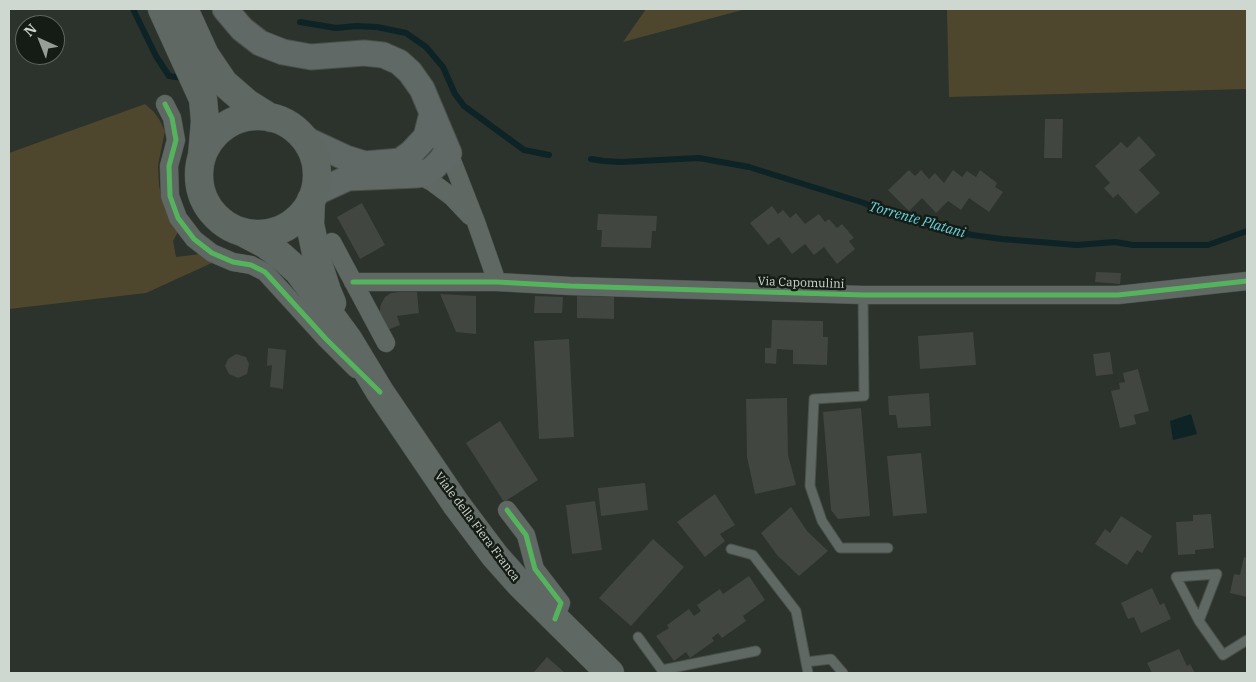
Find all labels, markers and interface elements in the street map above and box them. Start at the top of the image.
north arrow [15,15,65,65]
text: N [20,20,41,40]
water label: Torrente Platani [867,198,967,242]
street label: Via Capomulini [757,274,845,292]
street label: Viale della Fiera Franca [431,470,523,584]

